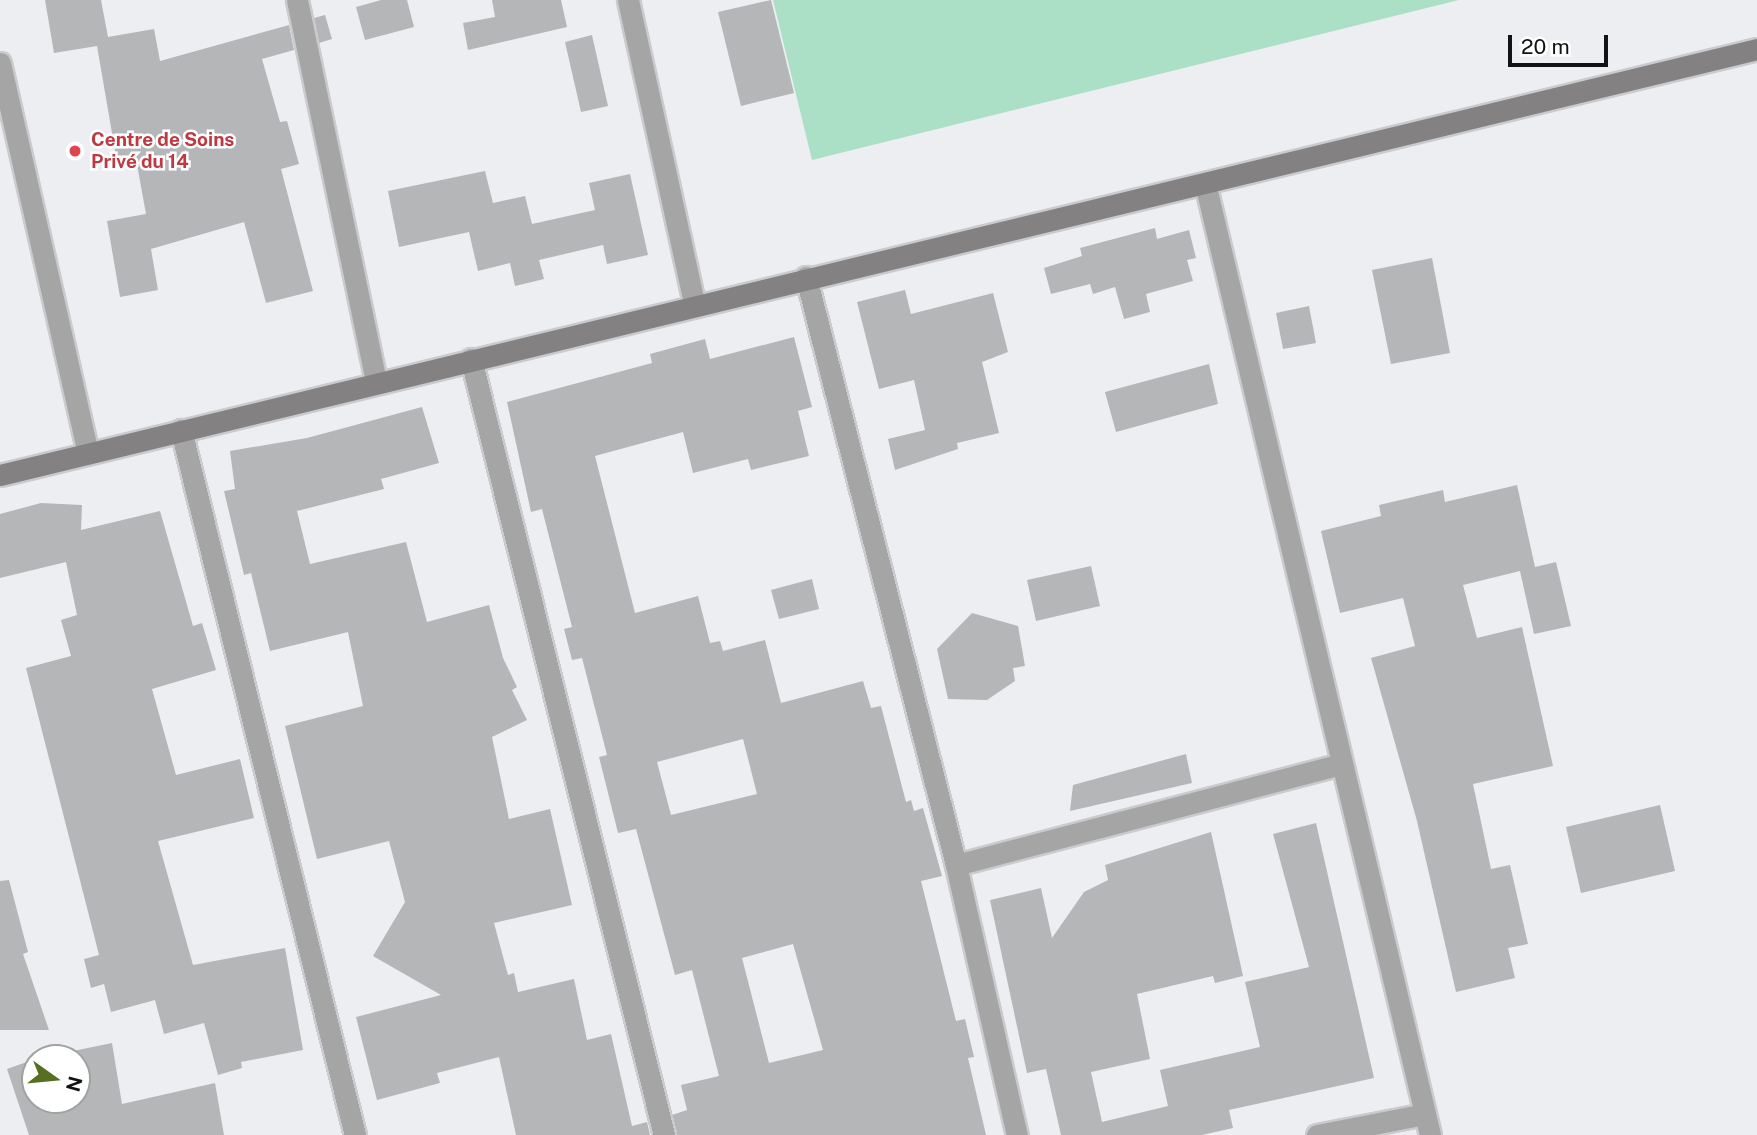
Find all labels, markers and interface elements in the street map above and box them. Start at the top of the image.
scale bar [1512,21,1612,65]
text: 20 m [1521,34,1570,59]
place label: Centre de Soins Privé du 14 [91,129,235,173]
marker: Centre de Soins Privé du 14 [65,141,85,161]
north arrow [21,1044,91,1114]
text: N [62,1074,87,1094]

